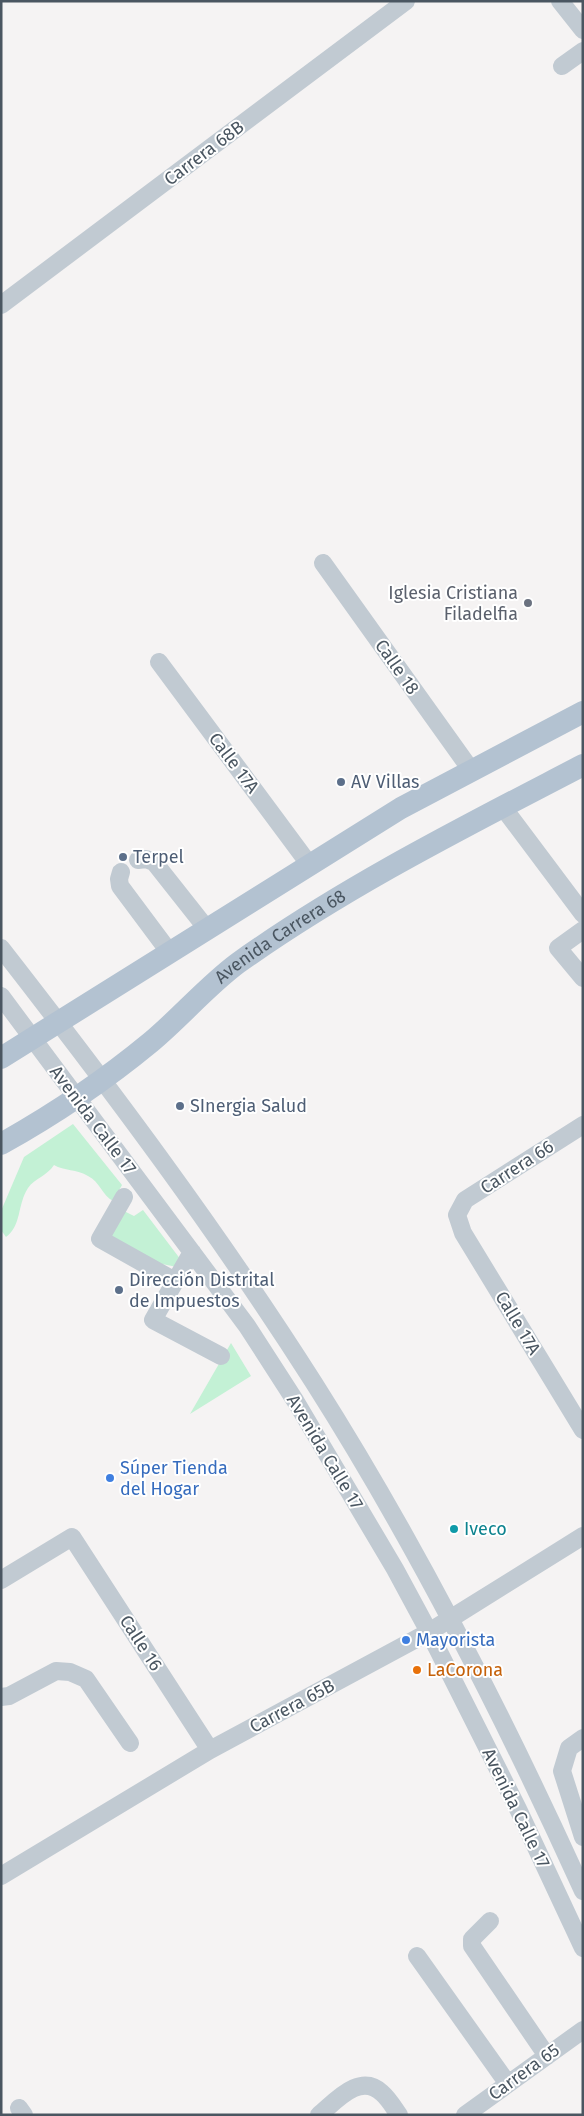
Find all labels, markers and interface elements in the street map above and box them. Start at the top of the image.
street label: Carrera 68B [160,116,248,190]
place label: Iglesia Cristiana Filadelfia [388,582,518,625]
marker: Iglesia Cristiana Filadelfia [522,597,534,609]
street label: Calle 18 [370,635,424,699]
street label: Calle 17A [204,728,264,798]
place label: AV Villas [351,771,419,793]
marker: AV Villas [335,776,347,788]
place label: Terpel [133,846,184,868]
marker: Terpel [117,851,129,863]
street label: Avenida Carrera 68 [210,885,350,988]
street label: Avenida Calle 17 [45,1061,141,1179]
place label: SInergia Salud [190,1095,307,1117]
marker: SInergia Salud [174,1100,186,1112]
street label: Carrera 66 [476,1135,558,1199]
place label: Dirección Distrital de Impuestos [129,1269,275,1312]
marker: Dirección Distrital de Impuestos [113,1284,125,1296]
street label: Calle 17A [491,1287,546,1359]
street label: Avenida Calle 17 [282,1391,368,1513]
place label: Súper Tienda del Hogar [120,1457,228,1500]
marker: Súper Tienda del Hogar [104,1472,116,1484]
place label: Iveco [464,1518,507,1540]
marker: Iveco [448,1523,460,1535]
street label: Calle 16 [115,1611,167,1675]
place label: Mayorista [416,1629,495,1651]
marker: Mayorista [400,1634,412,1646]
place label: LaCorona [427,1659,503,1681]
marker: LaCorona [411,1664,423,1676]
street label: Carrera 65B [246,1674,338,1738]
street label: Avenida Calle 17 [478,1745,554,1871]
street label: Carrera 65 [484,2039,564,2105]

